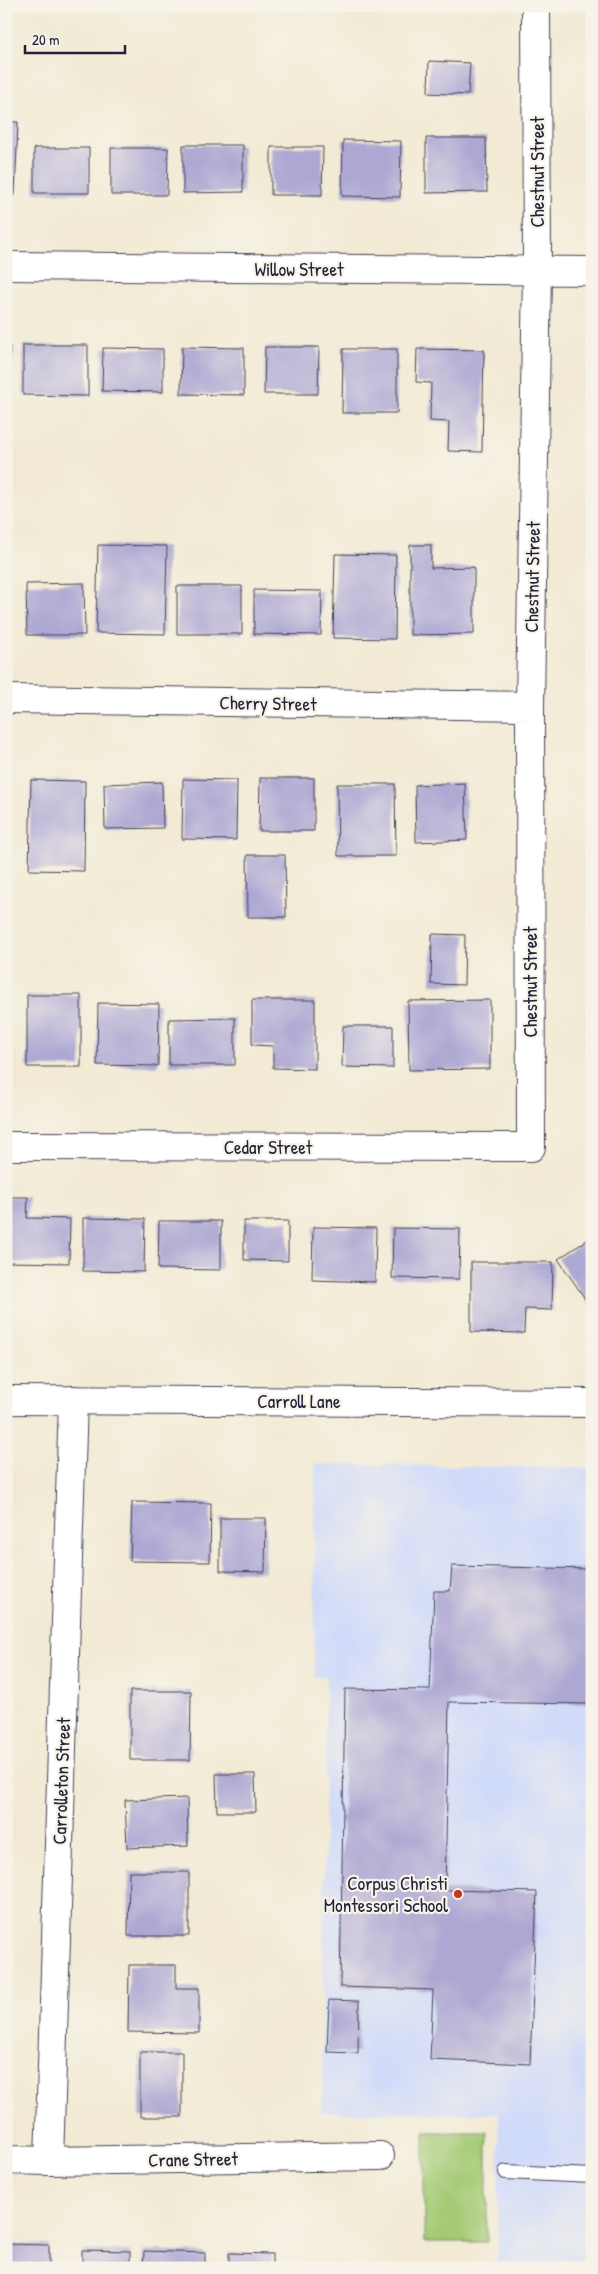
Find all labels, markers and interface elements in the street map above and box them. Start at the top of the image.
scale bar [25,22,125,54]
text: 20 m [32,29,59,50]
street label: Chestnut Street [524,116,550,228]
street label: Willow Street [254,256,344,282]
street label: Chestnut Street [518,521,546,633]
street label: Cherry Street [219,689,317,717]
street label: Chestnut Street [517,926,543,1038]
street label: Cedar Street [224,1134,313,1160]
street label: Carroll Lane [257,1388,341,1414]
street label: Carrolleton Street [46,1716,76,1845]
place label: Corpus Christi Montessori School [324,1870,449,1918]
marker: Corpus Christi Montessori School [452,1888,464,1900]
street label: Crane Street [148,2145,239,2173]

